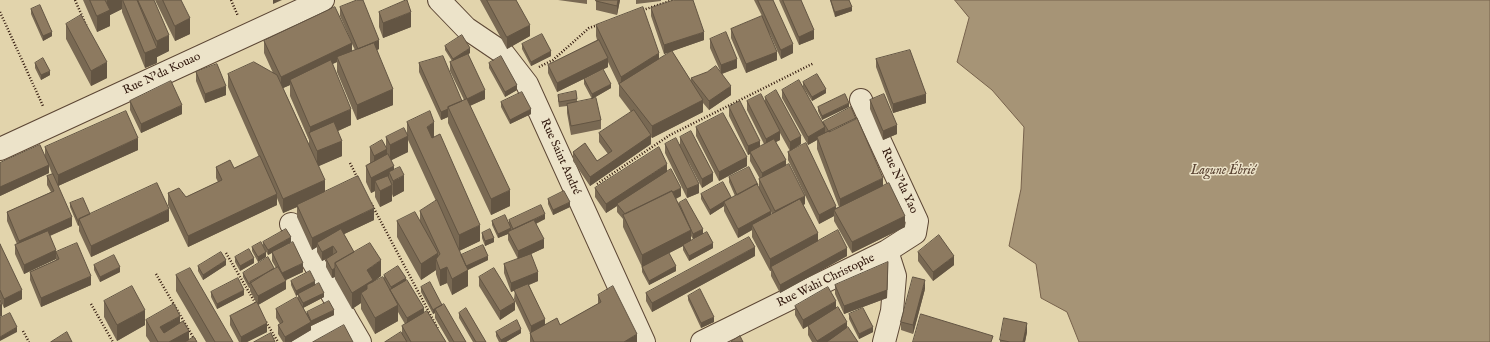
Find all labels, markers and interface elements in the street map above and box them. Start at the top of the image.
street label: Rue N'da Kouao [121,50,203,98]
street label: Rue Saint André [537,117,583,197]
street label: Rue N'da Yao [878,146,920,216]
water label: Lagune Ébrié [1191,163,1255,179]
street label: Rue Wahi Christophe [775,251,877,311]

